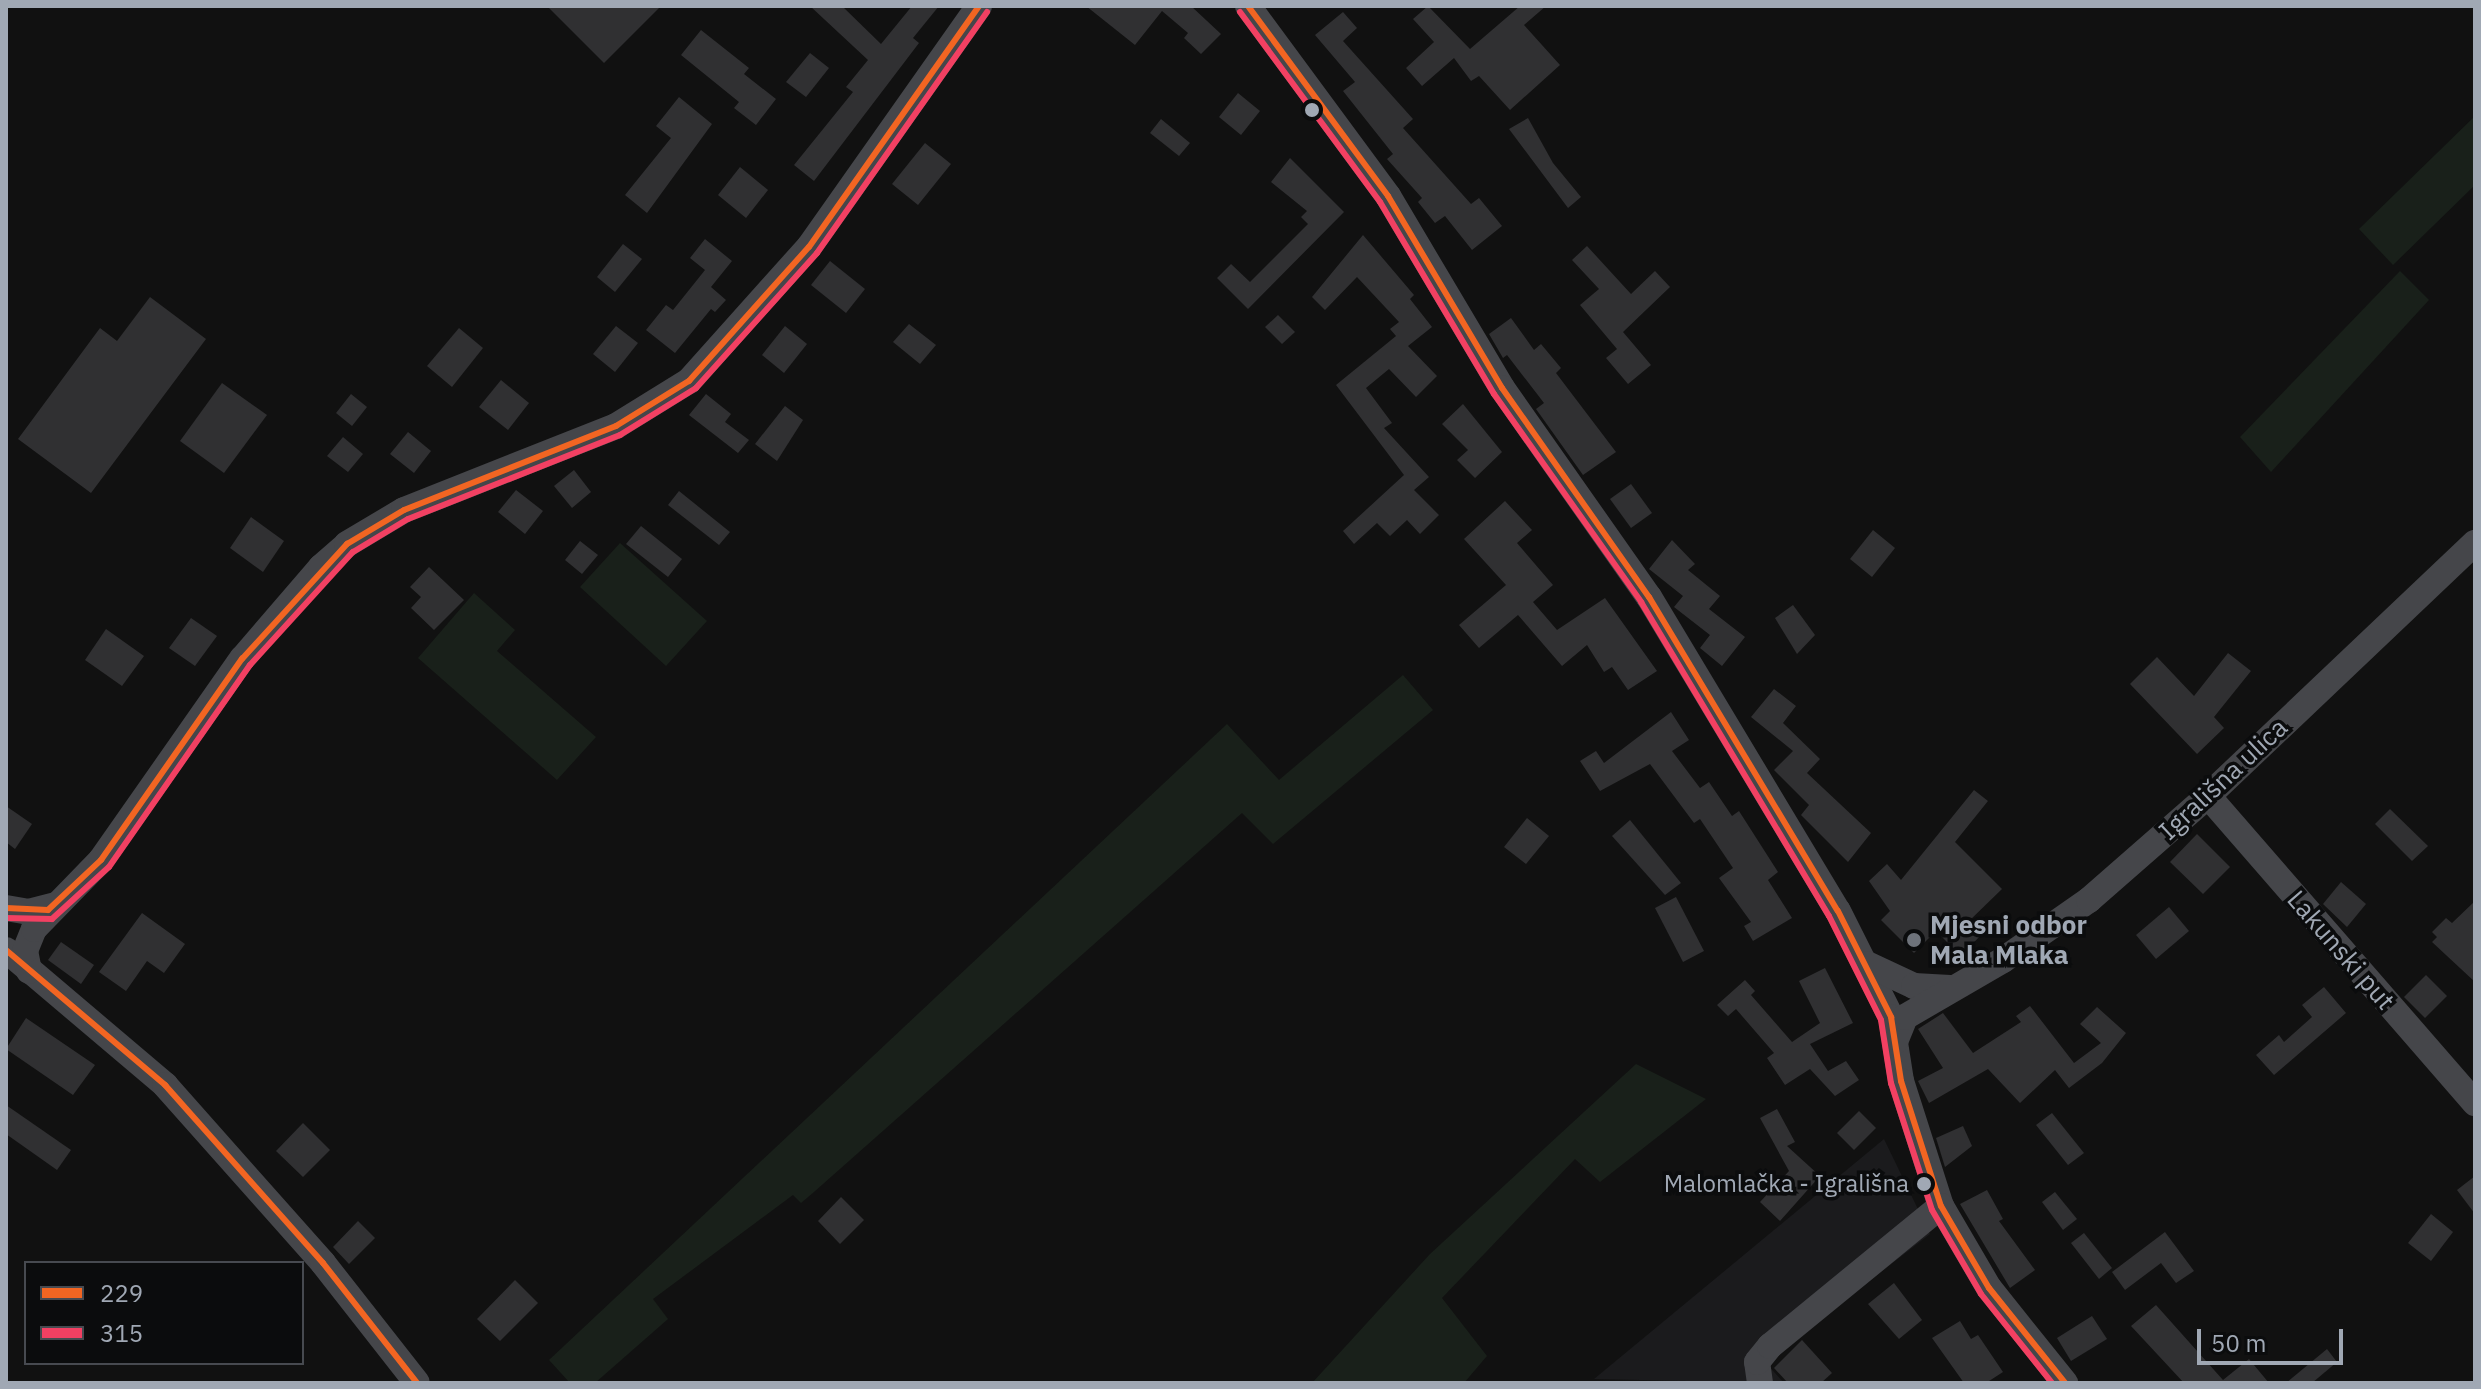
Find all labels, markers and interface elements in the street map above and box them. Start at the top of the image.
unlabelled marker [1304,102,1320,118]
street label: Igrališna ulica [2152,712,2294,846]
street label: Lakunski put [2281,884,2401,1016]
place label: Mjesni odbor Mala Mlaka [1930,909,2087,970]
marker: Mjesni odbor Mala Mlaka [1905,931,1923,949]
place label: Malomlačka - Igrališna [1664,1170,1909,1198]
marker: Malomlačka - Igrališna [1916,1176,1932,1192]
legend [24,1261,304,1365]
text: 229 [100,1277,143,1309]
scale bar [2201,1313,2347,1363]
text: 315 [100,1317,143,1349]
text: 50 m [2211,1327,2266,1359]

